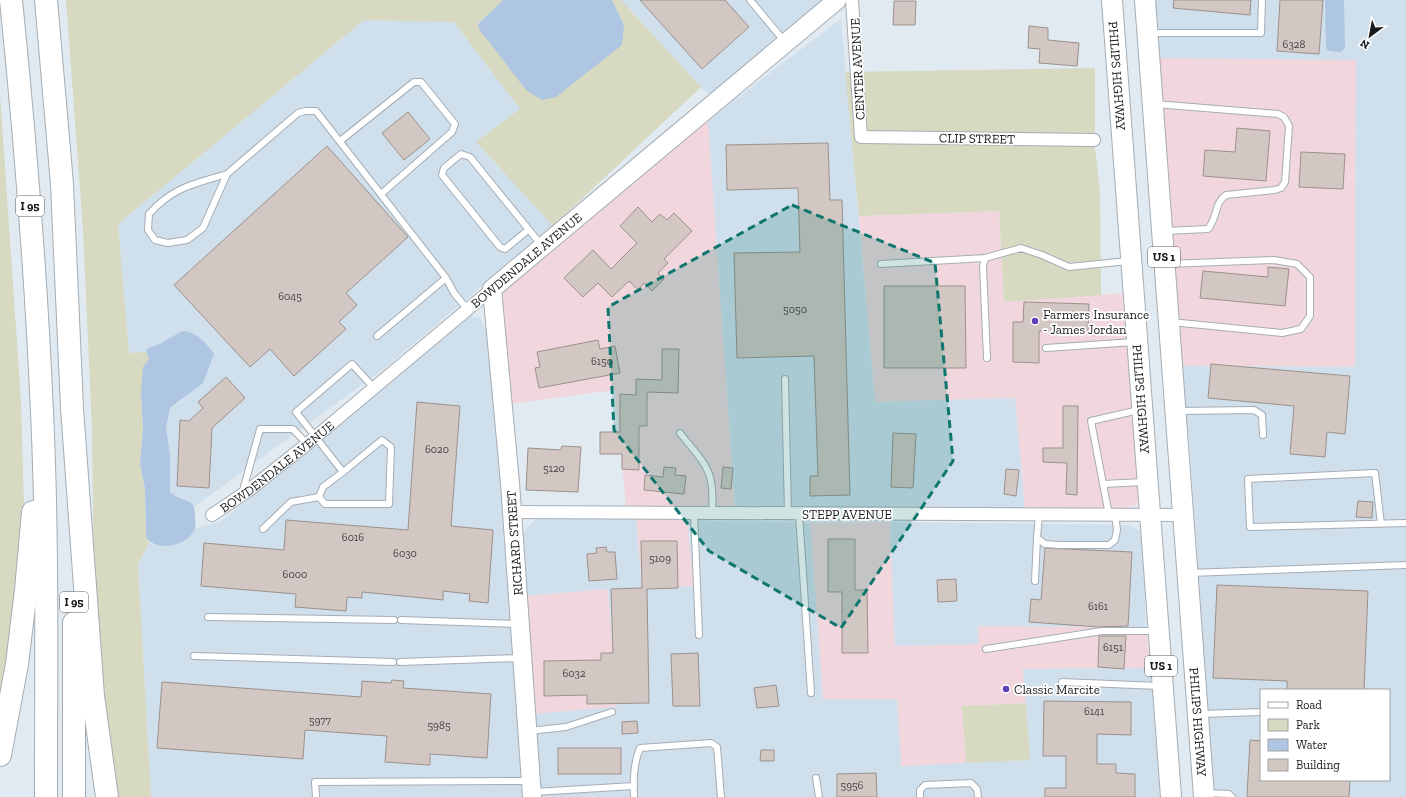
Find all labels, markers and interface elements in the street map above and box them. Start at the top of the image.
north arrow [1350,16,1390,56]
street label: CENTER AVENUE [847,17,868,120]
street label: PHILIPS HIGHWAY [1106,21,1129,131]
text: N [1357,36,1372,52]
house number: 6328 [1283,38,1305,51]
street label: CLIP STREET [939,130,1015,147]
road number: I 95 [16,196,44,216]
street label: BOWDENDALE AVENUE [468,209,585,311]
road number: US 1 [1148,247,1180,267]
house number: 6045 [278,290,302,303]
house number: 5050 [783,303,807,316]
place label: Farmers Insurance - James Jordan [1043,307,1149,337]
marker: Farmers Insurance - James Jordan [1030,316,1040,326]
street label: PHILIPS HIGHWAY [1130,344,1153,454]
house number: 6150 [591,355,613,368]
street label: BOWDENDALE AVENUE [217,418,337,516]
house number: 6020 [425,443,449,456]
house number: 5120 [543,462,565,475]
street label: RICHARD STREET [503,490,526,596]
street label: STEPP AVENUE [802,507,892,522]
house number: 6016 [342,531,364,544]
house number: 6030 [393,547,417,560]
house number: 5109 [649,552,671,565]
house number: 6000 [283,568,307,581]
road number: I 95 [60,592,88,612]
house number: 6161 [1088,600,1109,613]
house number: 6151 [1103,641,1124,654]
road number: US 1 [1145,656,1177,676]
house number: 6032 [562,667,586,680]
street label: PHILIPS HIGHWAY [1186,667,1209,777]
place label: Classic Marcite [1014,682,1100,697]
marker: Classic Marcite [1001,684,1011,694]
legend [1260,689,1390,781]
text: Road [1296,698,1322,712]
house number: 6141 [1084,705,1105,718]
house number: 5977 [309,714,331,727]
text: Park [1296,718,1321,732]
house number: 5985 [427,719,451,732]
text: Water [1296,738,1328,752]
text: Building [1296,758,1340,772]
house number: 5956 [841,779,864,792]

